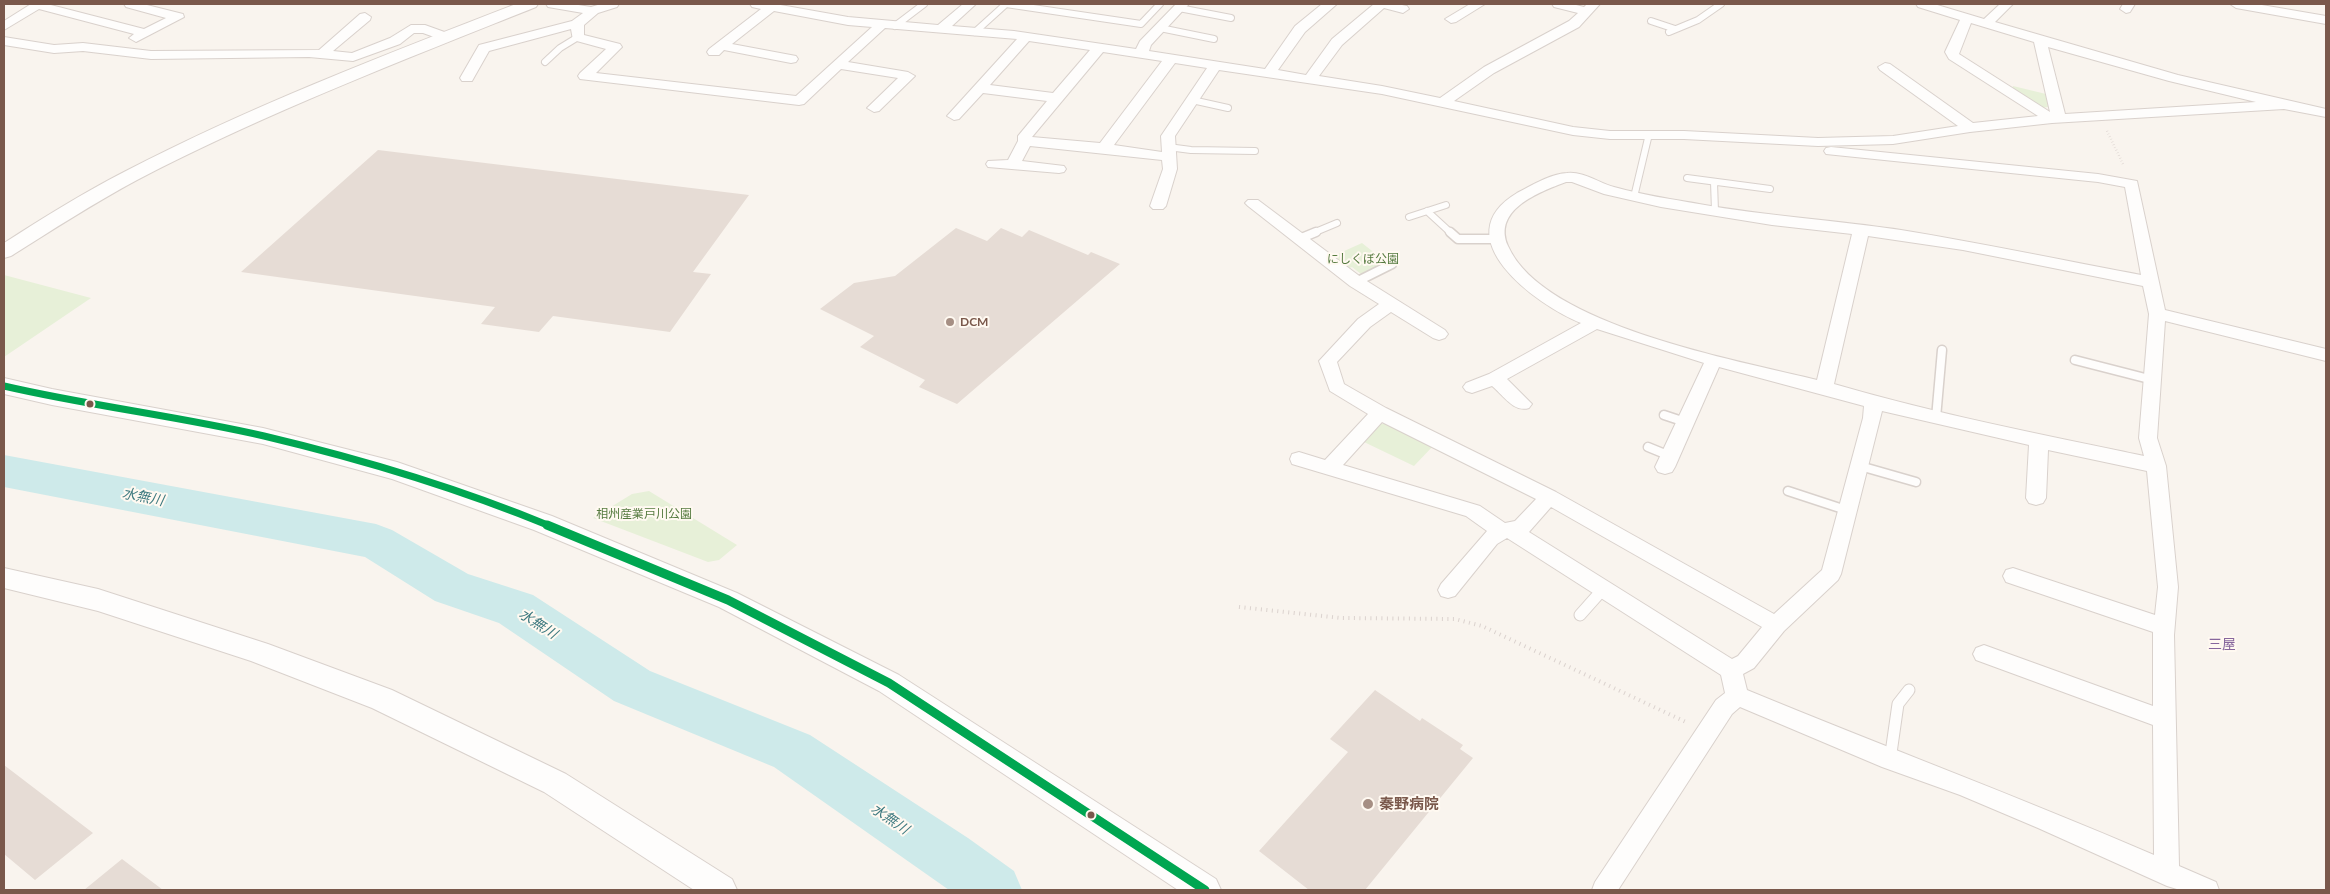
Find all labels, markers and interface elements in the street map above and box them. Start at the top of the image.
park label: にしくぼ公園 [1327,252,1399,266]
place label: DCM [960,315,988,329]
marker: DCM [944,316,956,328]
unlabelled marker [85,399,95,409]
water label: 水無川 [121,485,165,509]
park label: 相州産業戸川公園 [596,507,692,521]
water label: 水無川 [516,606,560,642]
district label: 三屋 [2208,636,2236,652]
place label: 秦野病院 [1379,795,1439,813]
marker: 秦野病院 [1361,797,1375,811]
water label: 水無川 [868,800,912,838]
unlabelled marker [1086,810,1096,820]

